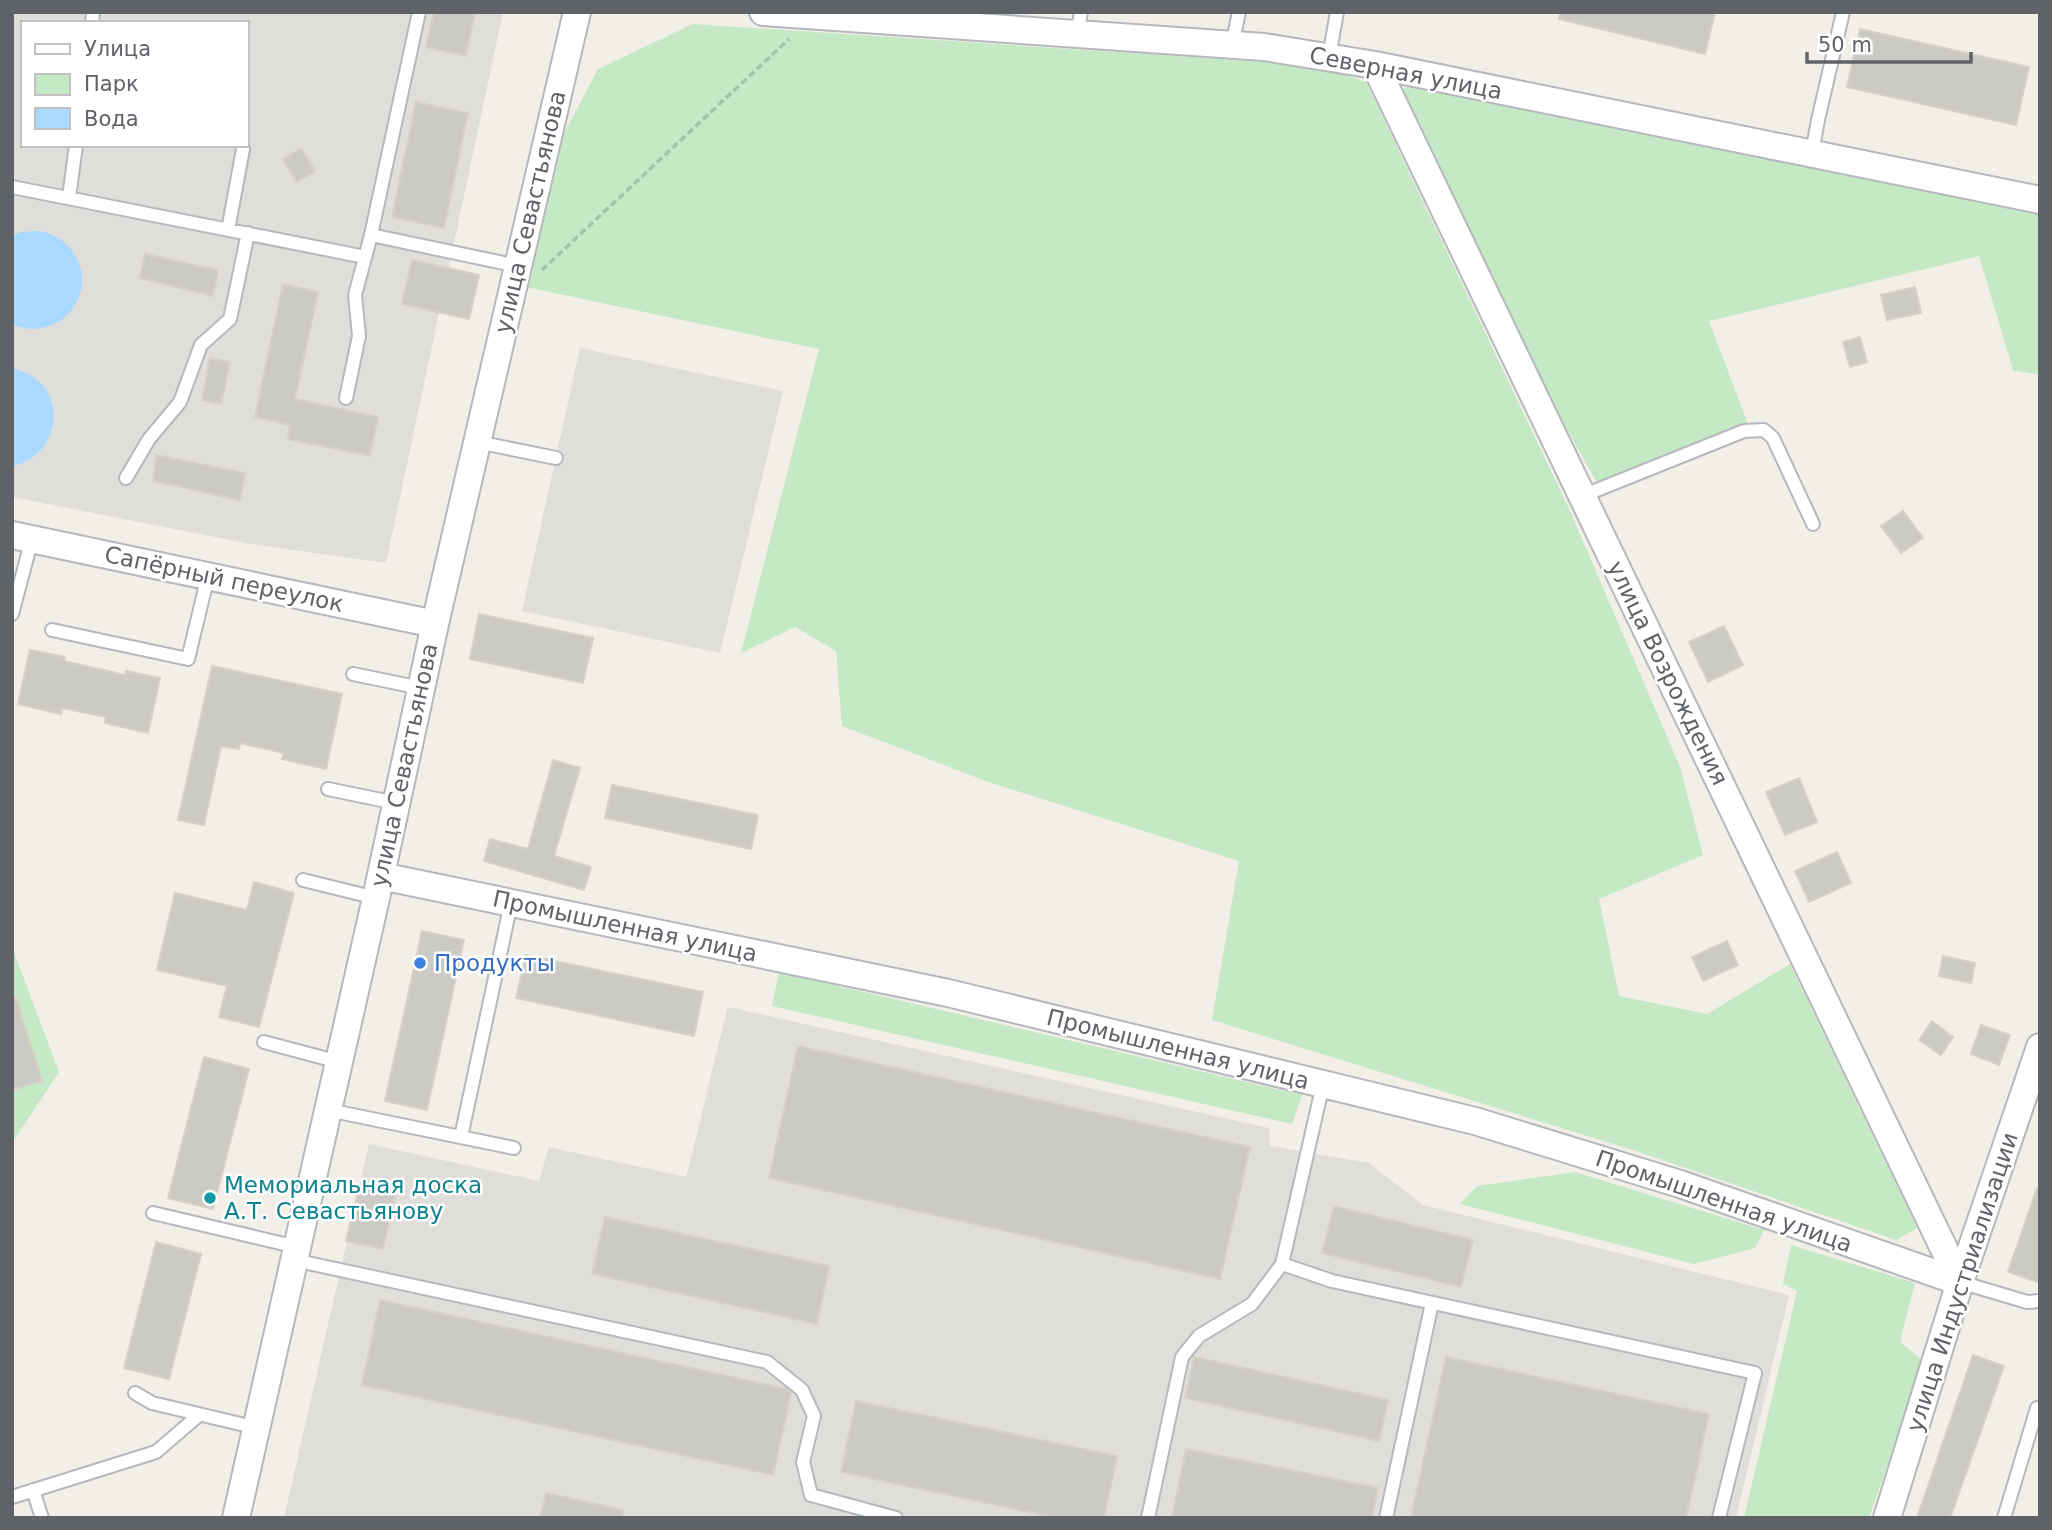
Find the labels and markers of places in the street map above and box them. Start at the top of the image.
place label: Продукты [434,950,555,976]
marker: Продукты [412,955,428,971]
place label: Мемориальная доска А.Т. Севастьянову [224,1172,482,1224]
marker: Мемориальная доска А.Т. Севастьянову [202,1190,218,1206]

